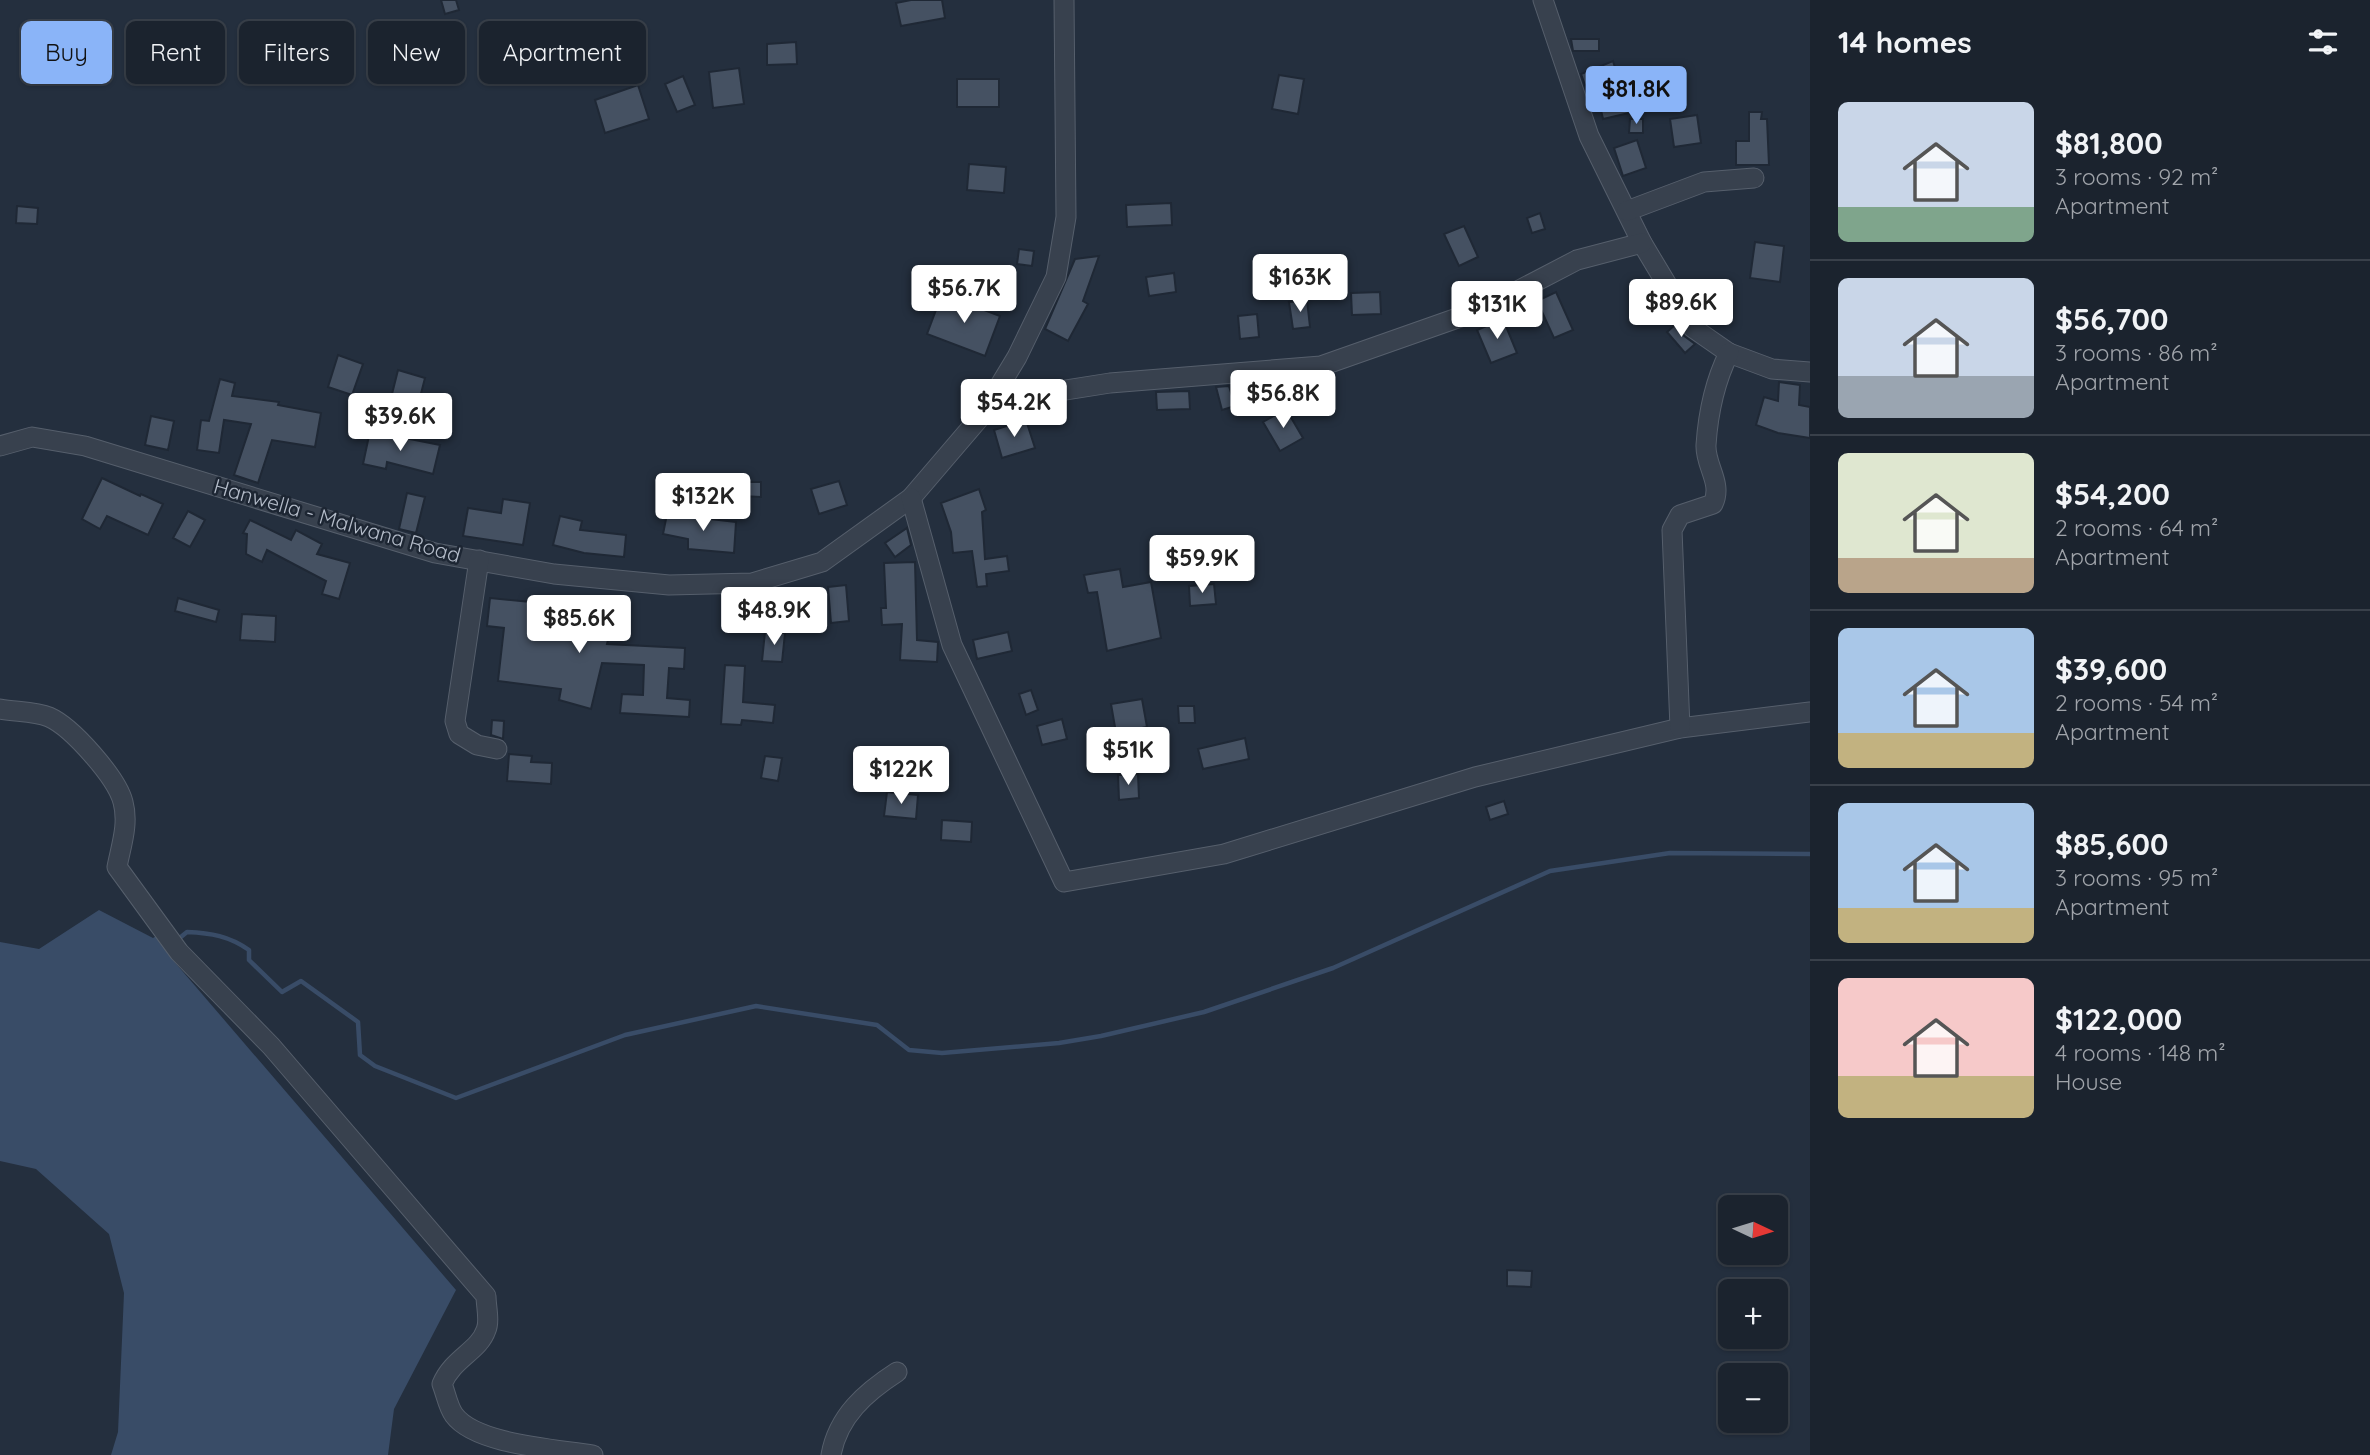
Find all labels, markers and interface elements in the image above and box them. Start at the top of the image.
chip: Buy [21,21,112,84]
chip: Rent [126,21,225,84]
chip: Filters [239,21,354,84]
chip: New [368,21,465,84]
chip: Apartment [479,21,646,84]
text: 14 homes [1838,23,1972,61]
icon: filters [2304,23,2342,61]
pin: $81.8K [1579,66,1693,126]
text: $81.8K [1602,74,1670,103]
text: $81,800 [2055,124,2163,162]
icon: home [1894,130,1978,214]
text: 3 rooms · 92 m² [2055,162,2218,191]
text: Apartment [2055,191,2169,220]
pin: $163K [1251,254,1349,314]
text: $163K [1269,262,1331,291]
pin: $56.7K [907,266,1021,325]
text: $56.7K [927,273,1001,302]
pin: $89.6K [1624,280,1738,339]
pin: $131K [1448,282,1546,341]
text: $89.6K [1645,287,1717,316]
text: $131K [1467,289,1527,318]
text: $56,700 [2055,300,2168,338]
icon: home [1894,306,1978,390]
text: 3 rooms · 86 m² [2055,338,2218,367]
text: Apartment [2055,367,2169,396]
pin: $56.8K [1226,370,1340,430]
text: $56.8K [1246,378,1320,407]
pin: $54.2K [957,380,1071,439]
text: $54.2K [977,387,1051,416]
pin: $39.6K [343,393,457,453]
text: $39.6K [364,401,436,430]
street label: Hanwella - Malwana Road [211,472,464,568]
pin: $132K [654,474,752,533]
text: $54,200 [2055,475,2170,513]
text: $132K [671,481,735,510]
icon: home [1894,481,1978,565]
text: 2 rooms · 64 m² [2055,513,2218,542]
pin: $59.9K [1145,536,1259,595]
text: Apartment [2055,542,2169,571]
text: $59.9K [1166,543,1238,572]
pin: $48.9K [717,588,831,647]
text: $48.9K [737,595,811,624]
pin: $85.6K [522,596,636,655]
text: $85.6K [543,603,615,632]
text: $39,600 [2055,650,2167,688]
icon: home [1894,656,1978,740]
text: 2 rooms · 54 m² [2055,688,2218,717]
text: Apartment [2055,717,2169,746]
pin: $51K [1087,728,1169,787]
text: $51K [1103,735,1154,764]
pin: $122K [852,746,950,806]
text: $122K [869,754,933,783]
text: $85,600 [2055,825,2168,863]
icon: home [1894,831,1978,915]
text: 3 rooms · 95 m² [2055,863,2218,892]
text: Apartment [2055,892,2169,921]
text: $122,000 [2055,1000,2182,1038]
icon: home [1894,1006,1978,1090]
text: 4 rooms · 148 m² [2055,1038,2226,1067]
text: House [2055,1067,2122,1096]
north arrow [1718,1195,1788,1265]
map controls [1718,1195,1788,1433]
button: + [1718,1279,1788,1349]
button: − [1718,1363,1788,1433]

